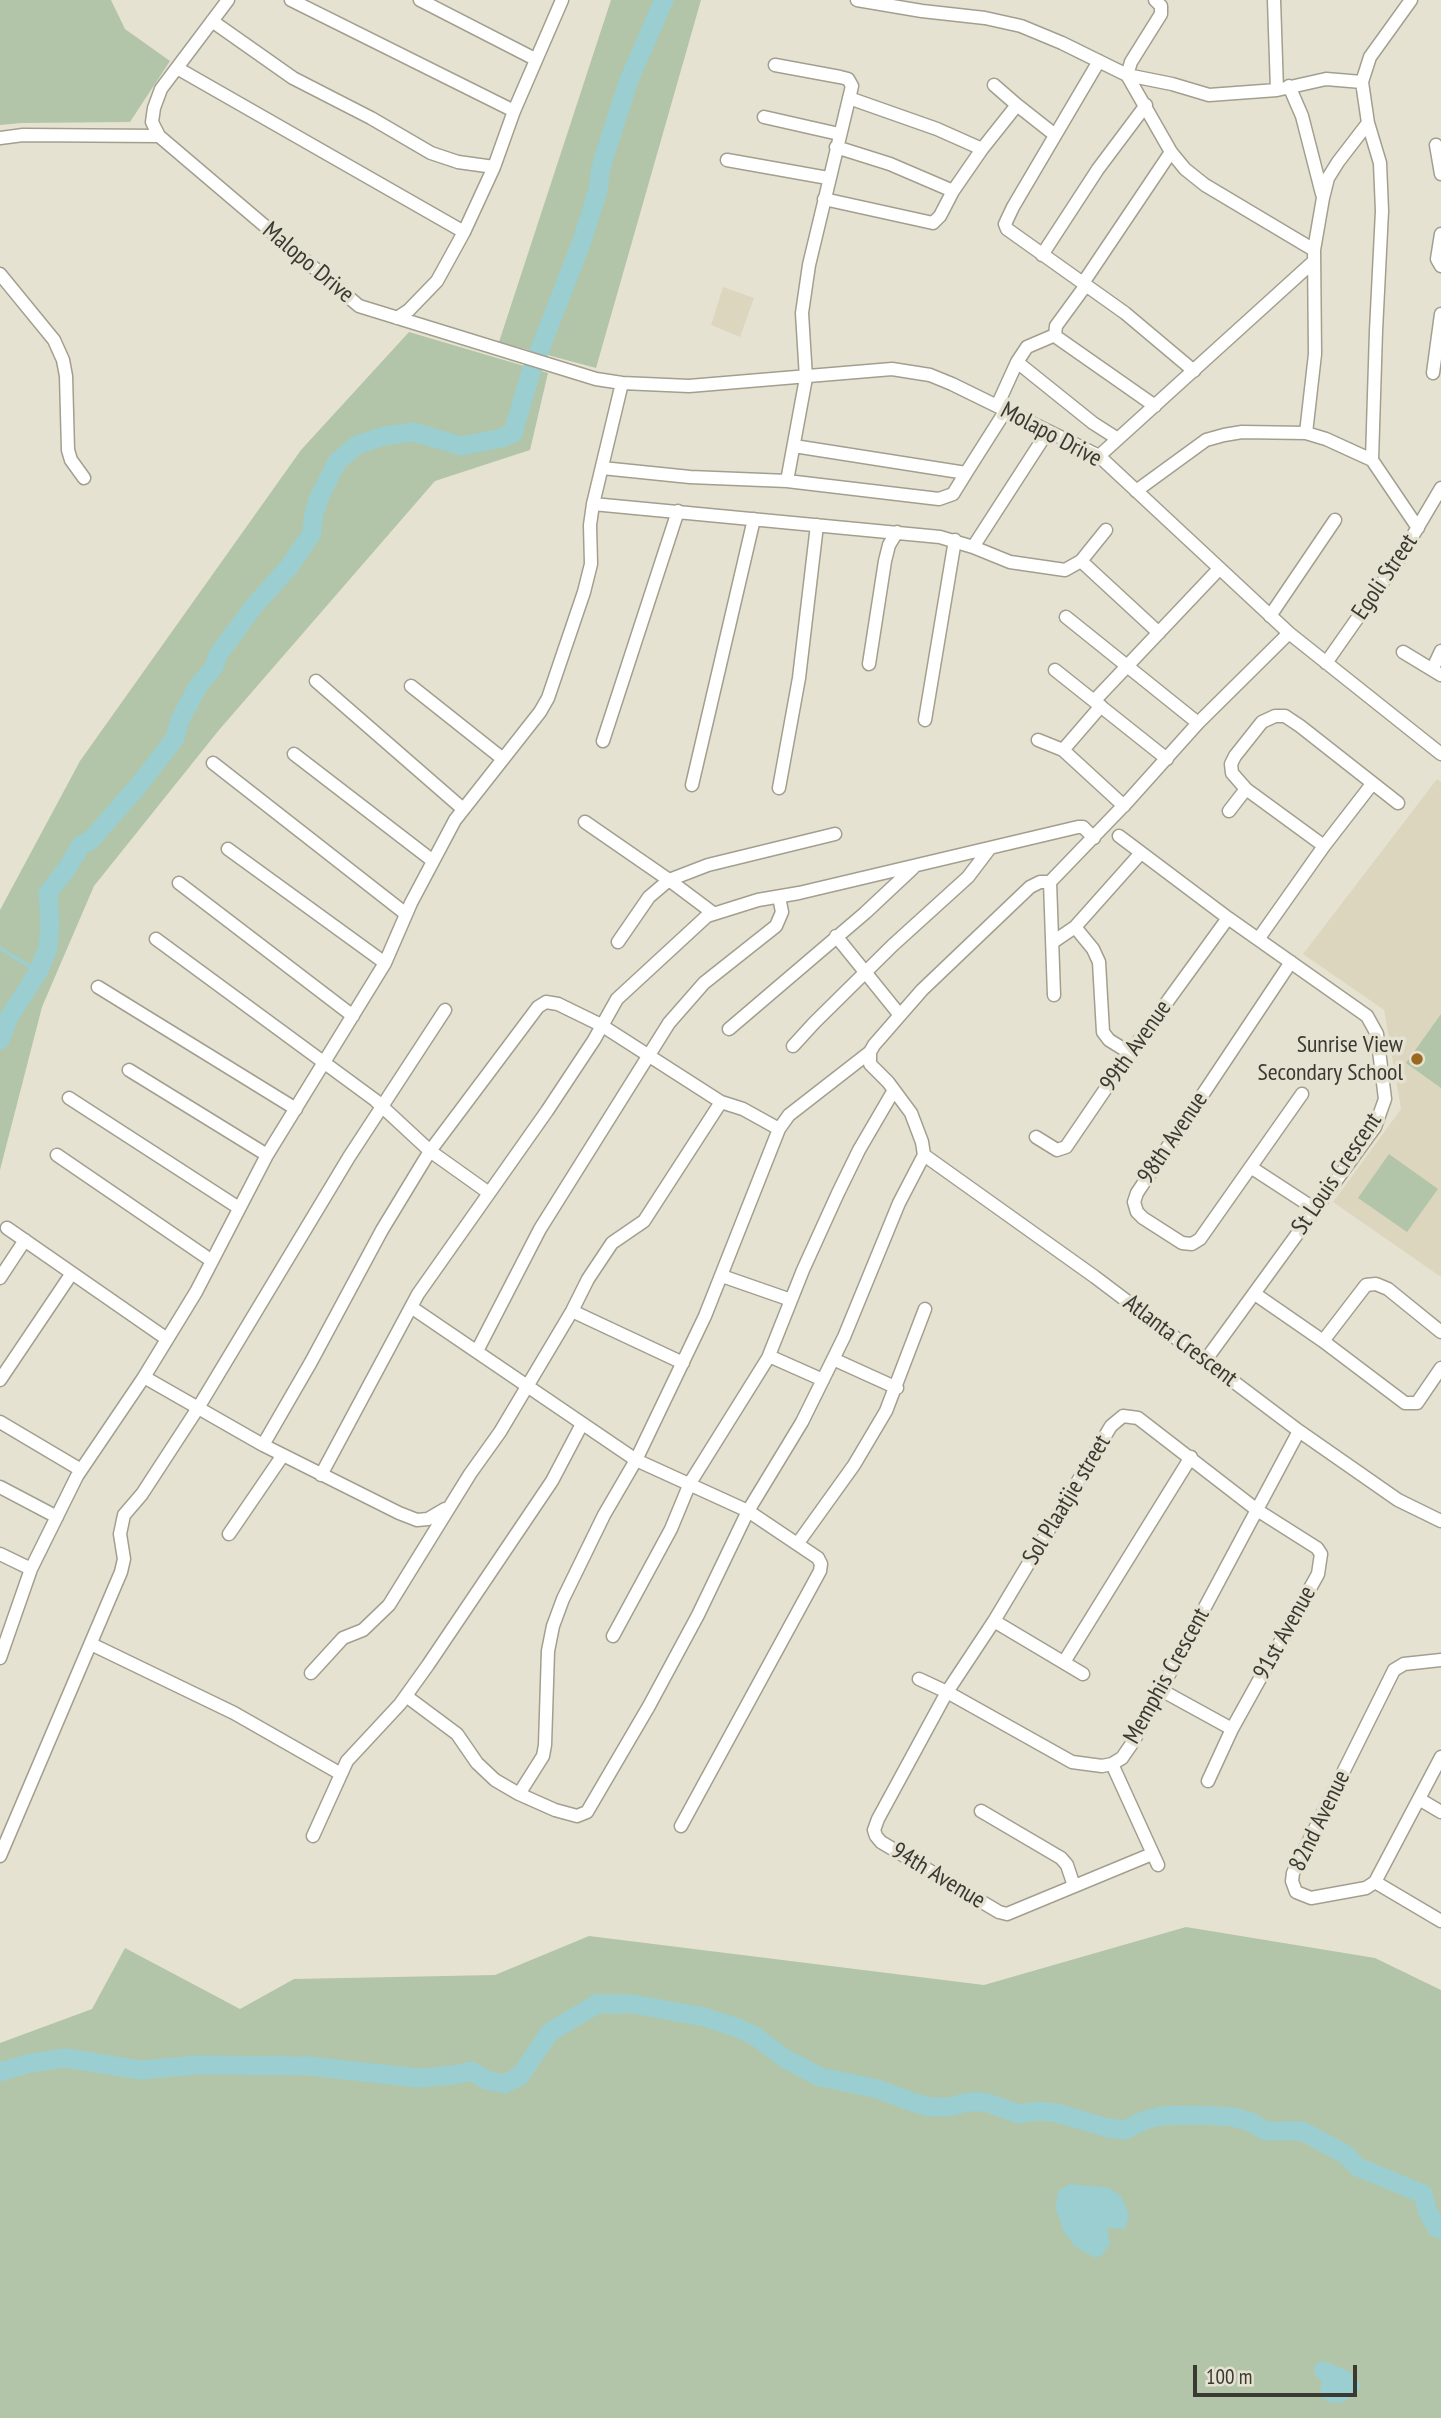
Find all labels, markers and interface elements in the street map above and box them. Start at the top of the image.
street label: Malopo Drive [256,217,360,309]
street label: Molapo Drive [996,396,1106,474]
street label: Egoli Street [1346,529,1424,625]
street label: 99th Avenue [1094,995,1178,1097]
place label: Sunrise View Secondary School [1258,1031,1403,1087]
marker: Sunrise View Secondary School [1409,1051,1425,1067]
street label: 98th Avenue [1132,1087,1214,1189]
street label: St Louis Crescent [1286,1108,1388,1240]
street label: Atlanta Crescent [1117,1289,1243,1393]
street label: Sol Plaatjie street [1017,1430,1117,1570]
street label: 91st Avenue [1248,1581,1322,1685]
street label: Memphis Crescent [1118,1603,1216,1749]
street label: 82nd Avenue [1283,1766,1357,1876]
street label: 94th Avenue [886,1837,990,1915]
scale bar [1196,2352,1360,2396]
text: 100 m [1206,2363,1252,2390]

